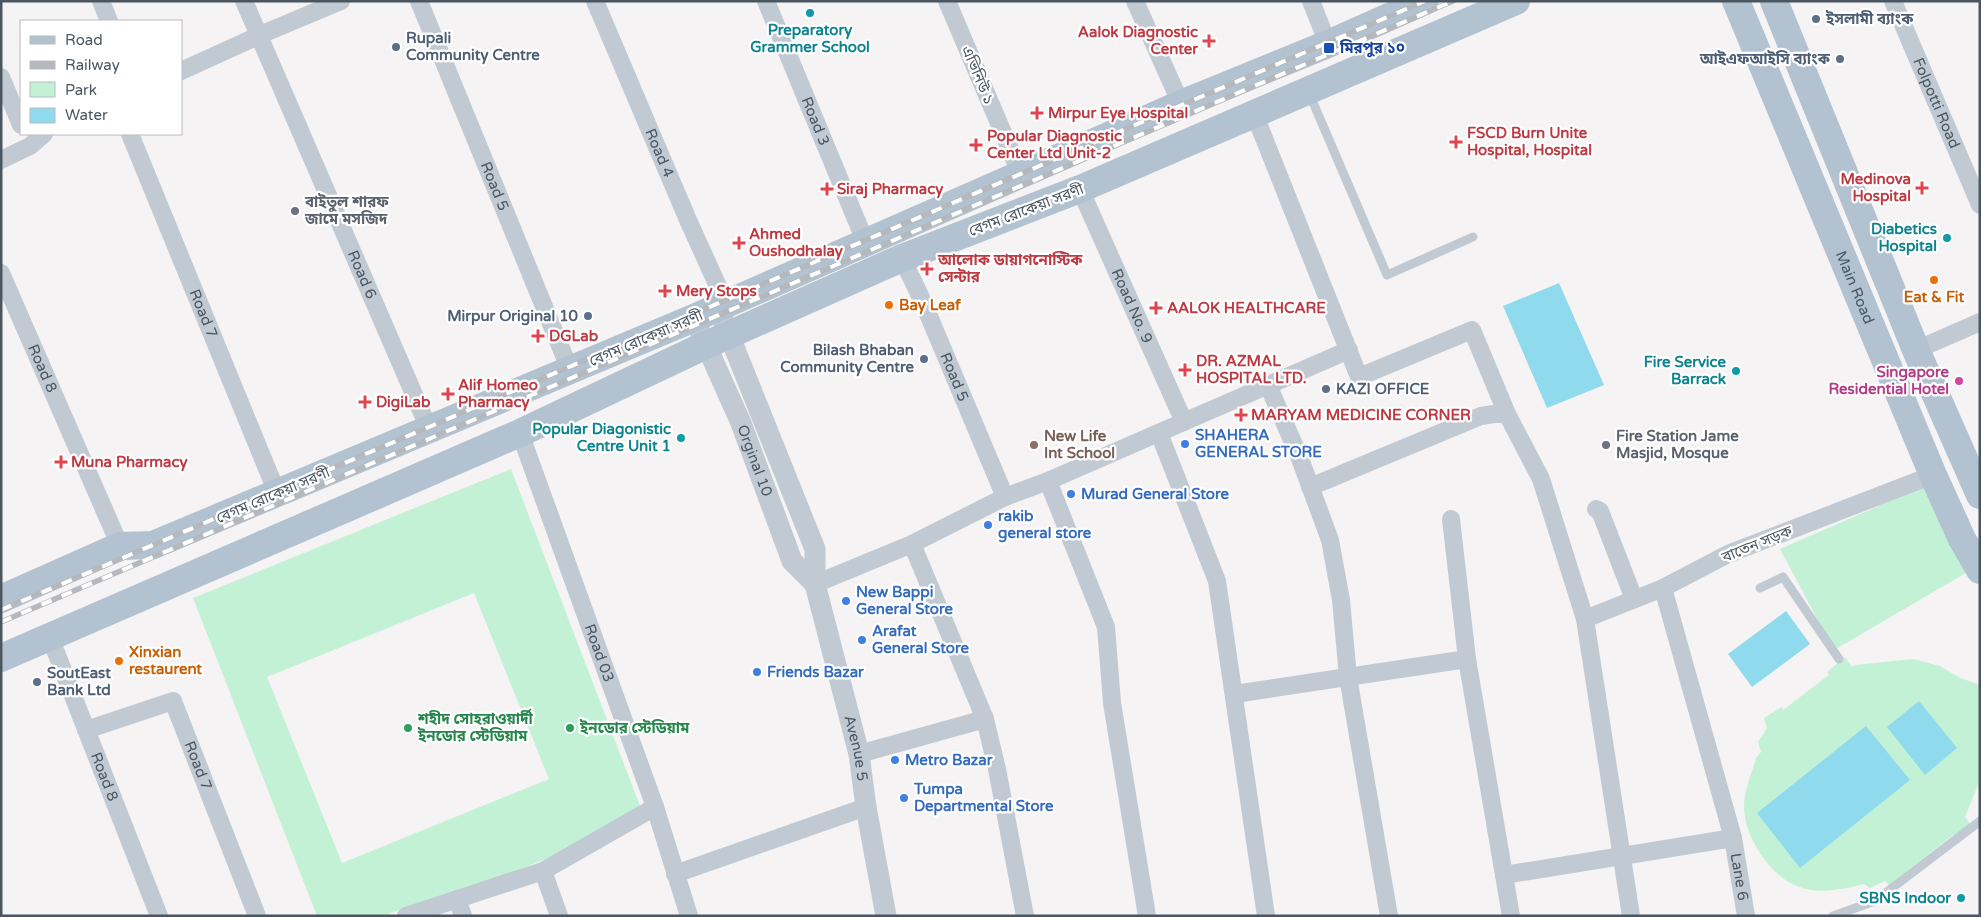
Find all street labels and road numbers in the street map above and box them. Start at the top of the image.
street label: এভিনিউ ১ [958,43,998,107]
street label: Folpotti Road [1909,55,1964,151]
street label: Road 3 [798,94,834,148]
street label: Road 4 [641,126,678,180]
street label: Road 5 [477,159,513,213]
street label: বেগম রোকেয়া সরণী [966,179,1087,240]
street label: Road 6 [344,248,381,302]
street label: Main Road [1832,248,1878,326]
street label: Road No. 9 [1108,266,1157,346]
street label: Road 7 [186,287,222,341]
street label: বেগম রোকেয়া সরণী [586,306,707,370]
street label: Road 8 [24,341,61,395]
street label: Road 5 [936,350,973,404]
street label: Orginal 10 [733,422,776,499]
street label: বেগম রোকেয়া সরণী [213,463,334,527]
street label: বাতেন সড়ক [1718,521,1796,567]
street label: Road 03 [581,622,618,685]
street label: Avenue 5 [840,713,871,782]
street label: Road 7 [181,738,216,793]
street label: Road 8 [87,750,122,804]
street label: Lane 6 [1727,852,1752,902]

